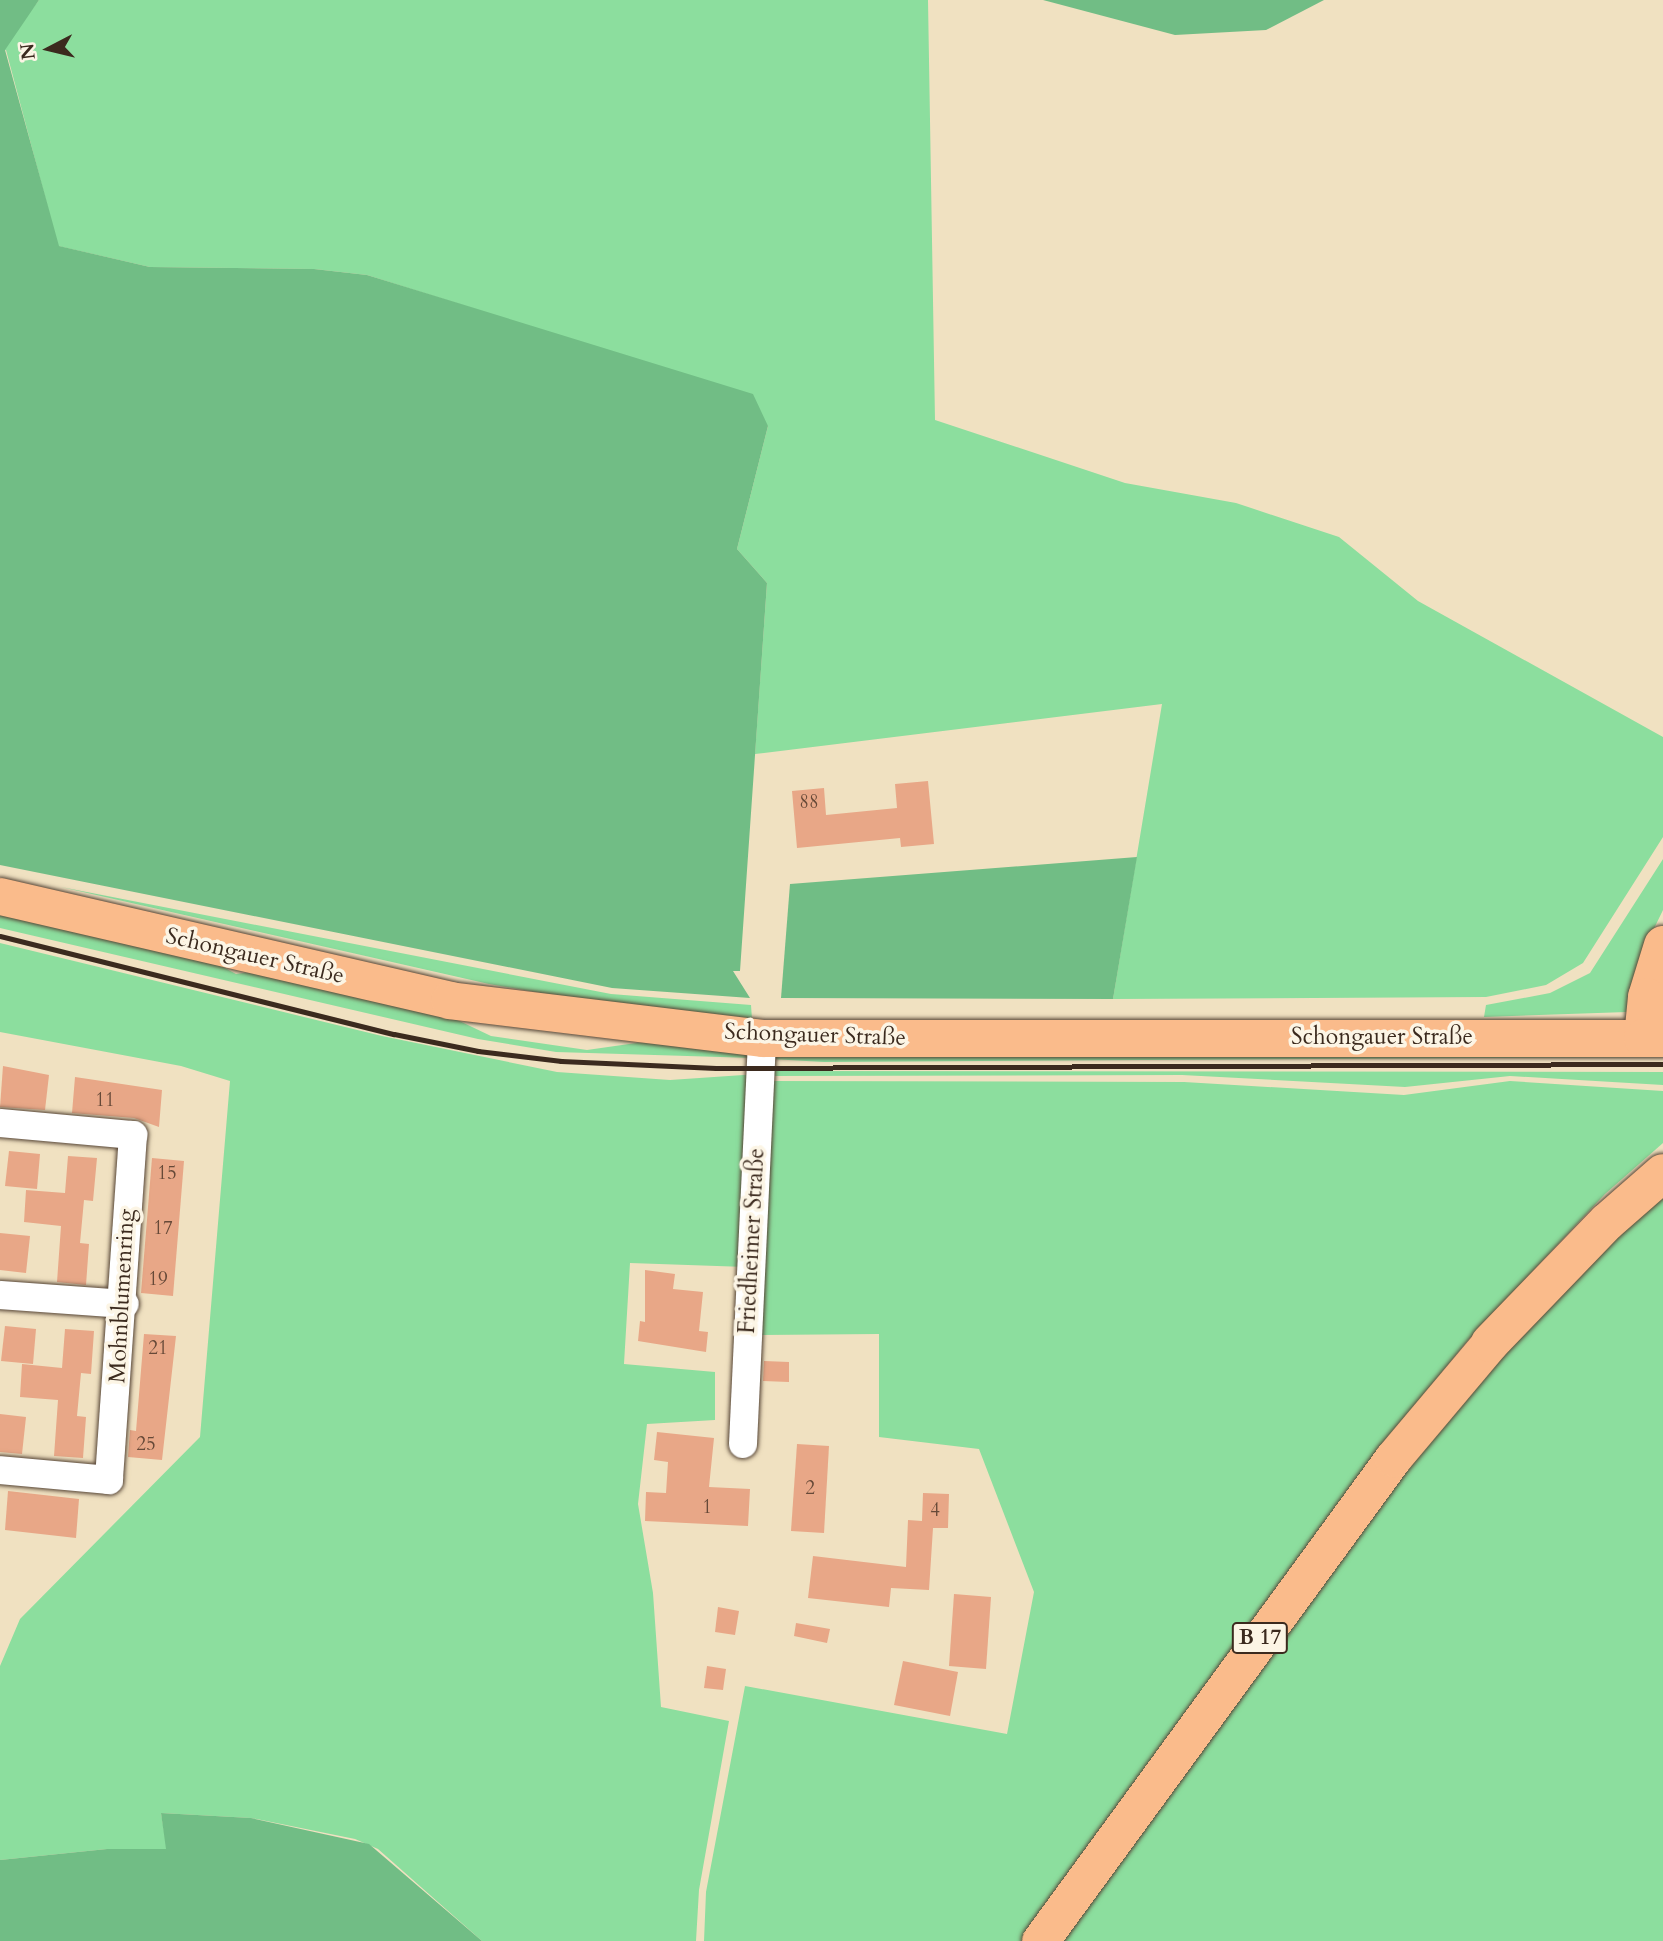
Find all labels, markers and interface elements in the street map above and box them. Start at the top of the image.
north arrow [14,14,84,84]
text: N [14,42,42,61]
house number: 88 [799,792,819,814]
street label: Schongauer Straße [163,922,347,990]
street label: Schongauer Straße [724,1018,906,1052]
street label: Schongauer Straße [1291,1023,1473,1051]
house number: 11 [95,1090,115,1112]
street label: Friedheimer Straße [733,1147,771,1335]
house number: 15 [157,1163,177,1185]
street label: Mohnblumenring [104,1208,140,1384]
house number: 17 [153,1218,173,1240]
house number: 19 [148,1269,168,1291]
house number: 21 [148,1338,168,1360]
house number: 25 [136,1434,156,1456]
house number: 2 [805,1478,815,1500]
house number: 1 [702,1497,712,1519]
house number: 4 [930,1500,940,1522]
road number: B 17 [1230,1620,1290,1656]

